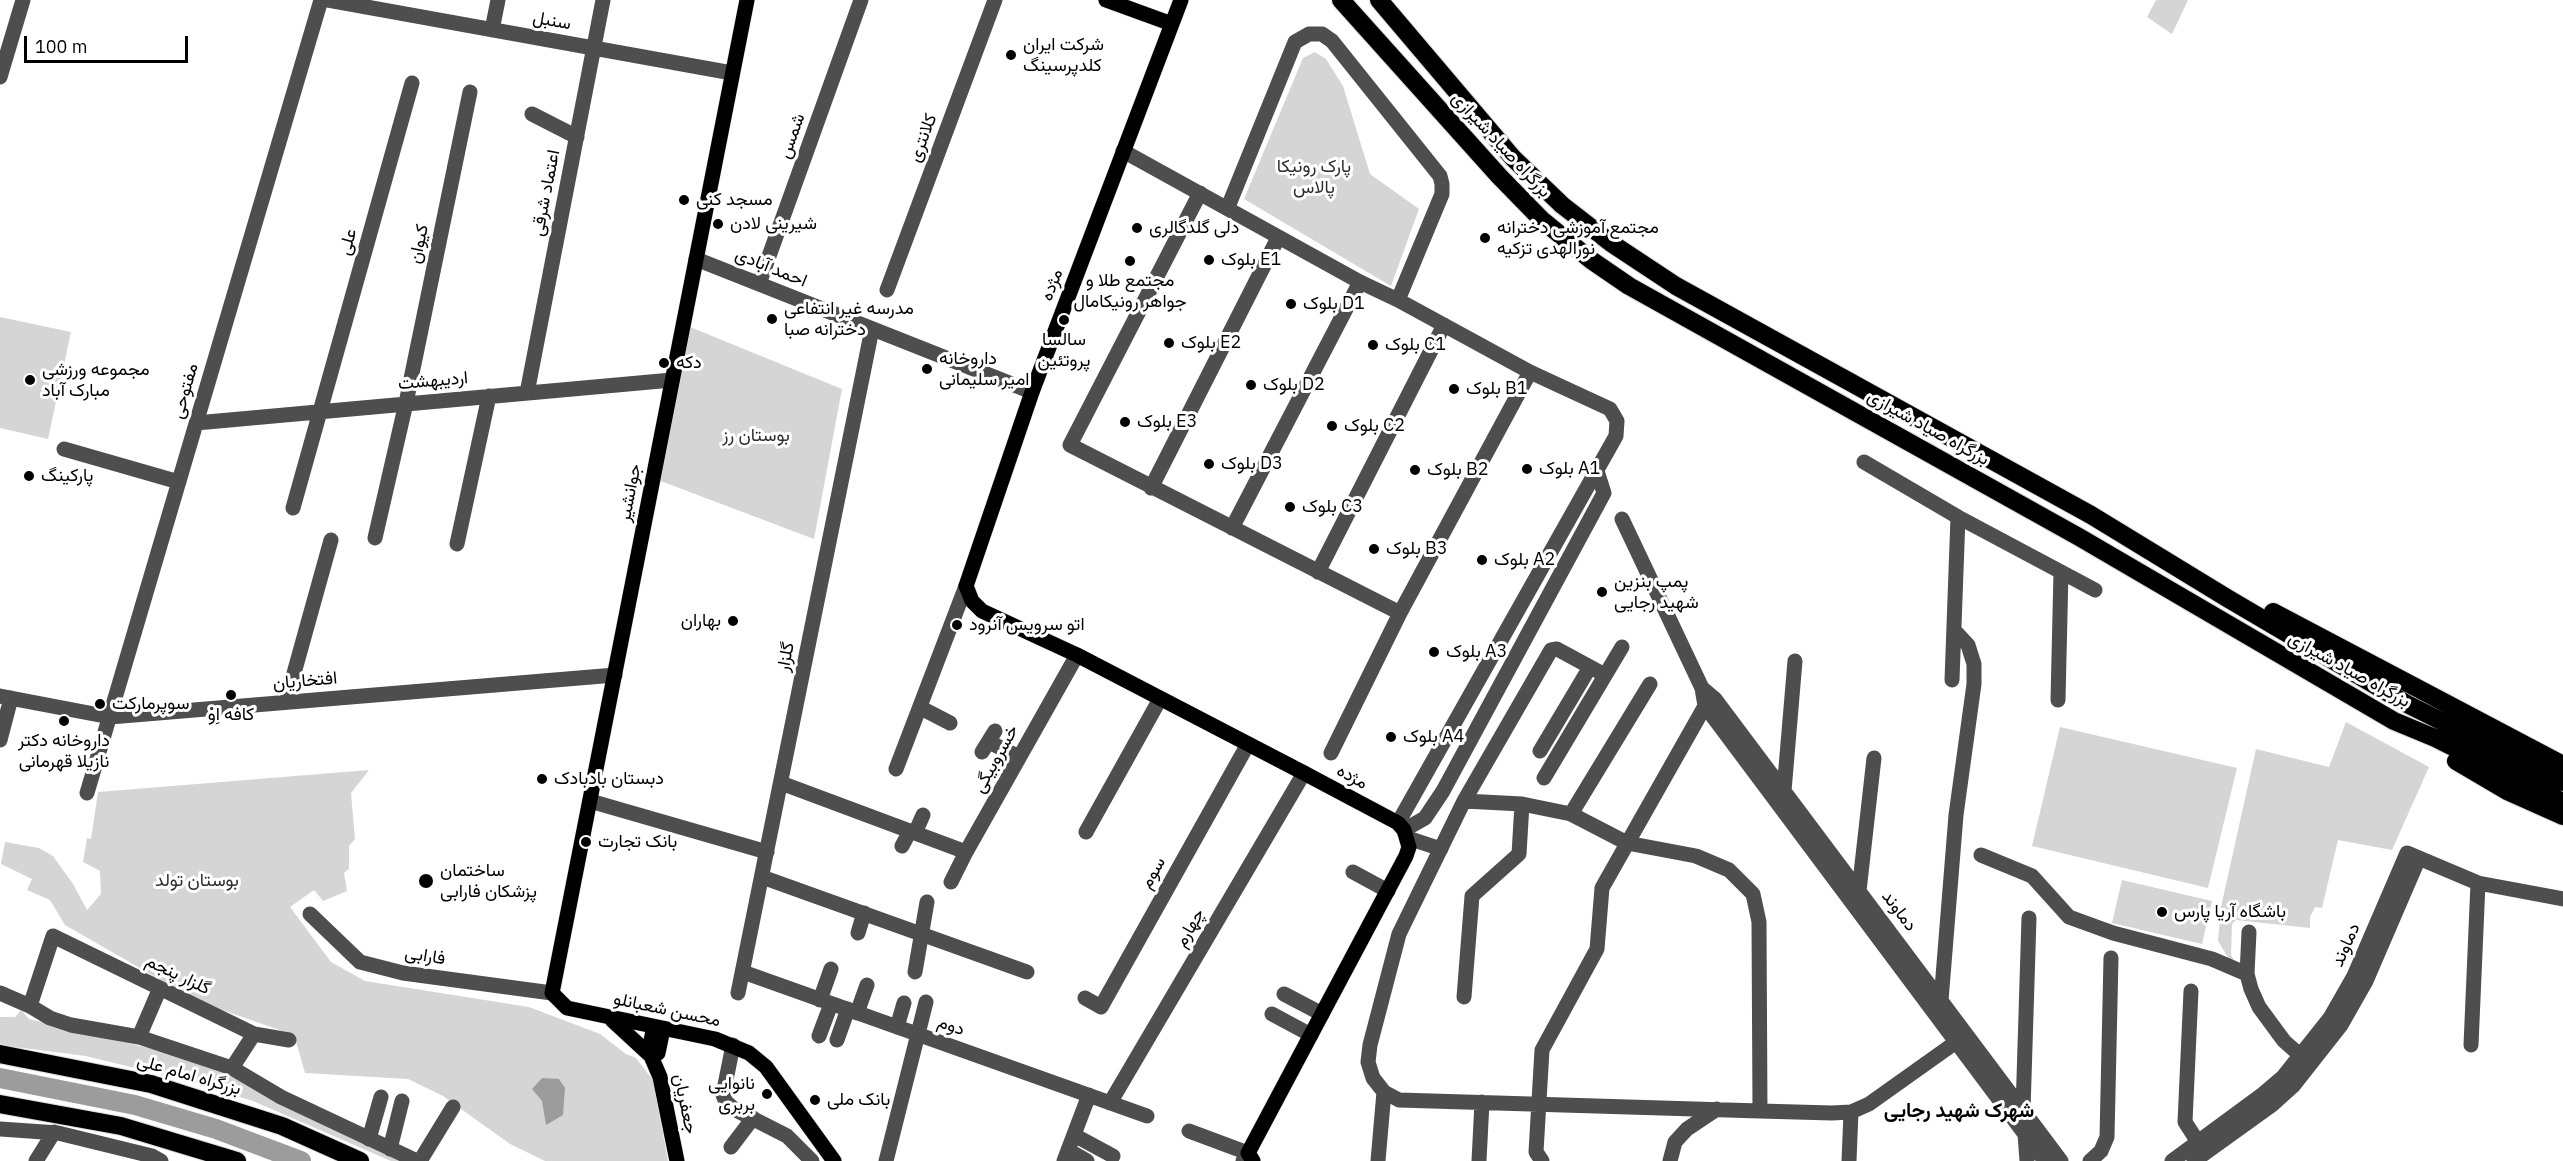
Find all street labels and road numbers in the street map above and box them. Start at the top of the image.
street label: سنبل [531,7,573,35]
street label: بزرگراه صیاد شیرازی [1447,88,1555,202]
street label: شمس [774,110,810,162]
street label: کلانتری [904,111,942,165]
street label: اعتماد شرقی [527,148,565,238]
street label: کیوان [404,222,434,266]
street label: علی [334,226,362,258]
street label: احمد آبادی [732,244,810,292]
street label: مژده [1036,266,1068,304]
street label: مفتوحی [167,361,203,421]
street label: اردیبهشت [397,367,469,395]
street label: بزرگراه صیاد شیرازی [1863,386,1993,470]
street label: جوانشیر [614,462,646,524]
street label: بزرگراه صیاد شیرازی [2284,628,2414,712]
street label: گلزار [773,640,799,674]
street label: افتخاریان [272,667,338,695]
street label: خسروبیگی [968,721,1024,797]
street label: مژده [1333,760,1371,794]
street label: سوم [1136,853,1170,893]
street label: دماوند [1877,886,1921,936]
street label: چهارم [1170,905,1210,951]
street label: دماوند [2327,920,2365,970]
street label: فارابی [403,942,447,970]
street label: گلزار پنجم [142,950,214,1000]
street label: محسن شعبانلو [612,988,722,1032]
street label: دوم [934,1011,968,1041]
street label: بزرگراه امام علی [134,1050,244,1100]
street label: جعفریان [668,1072,702,1136]

